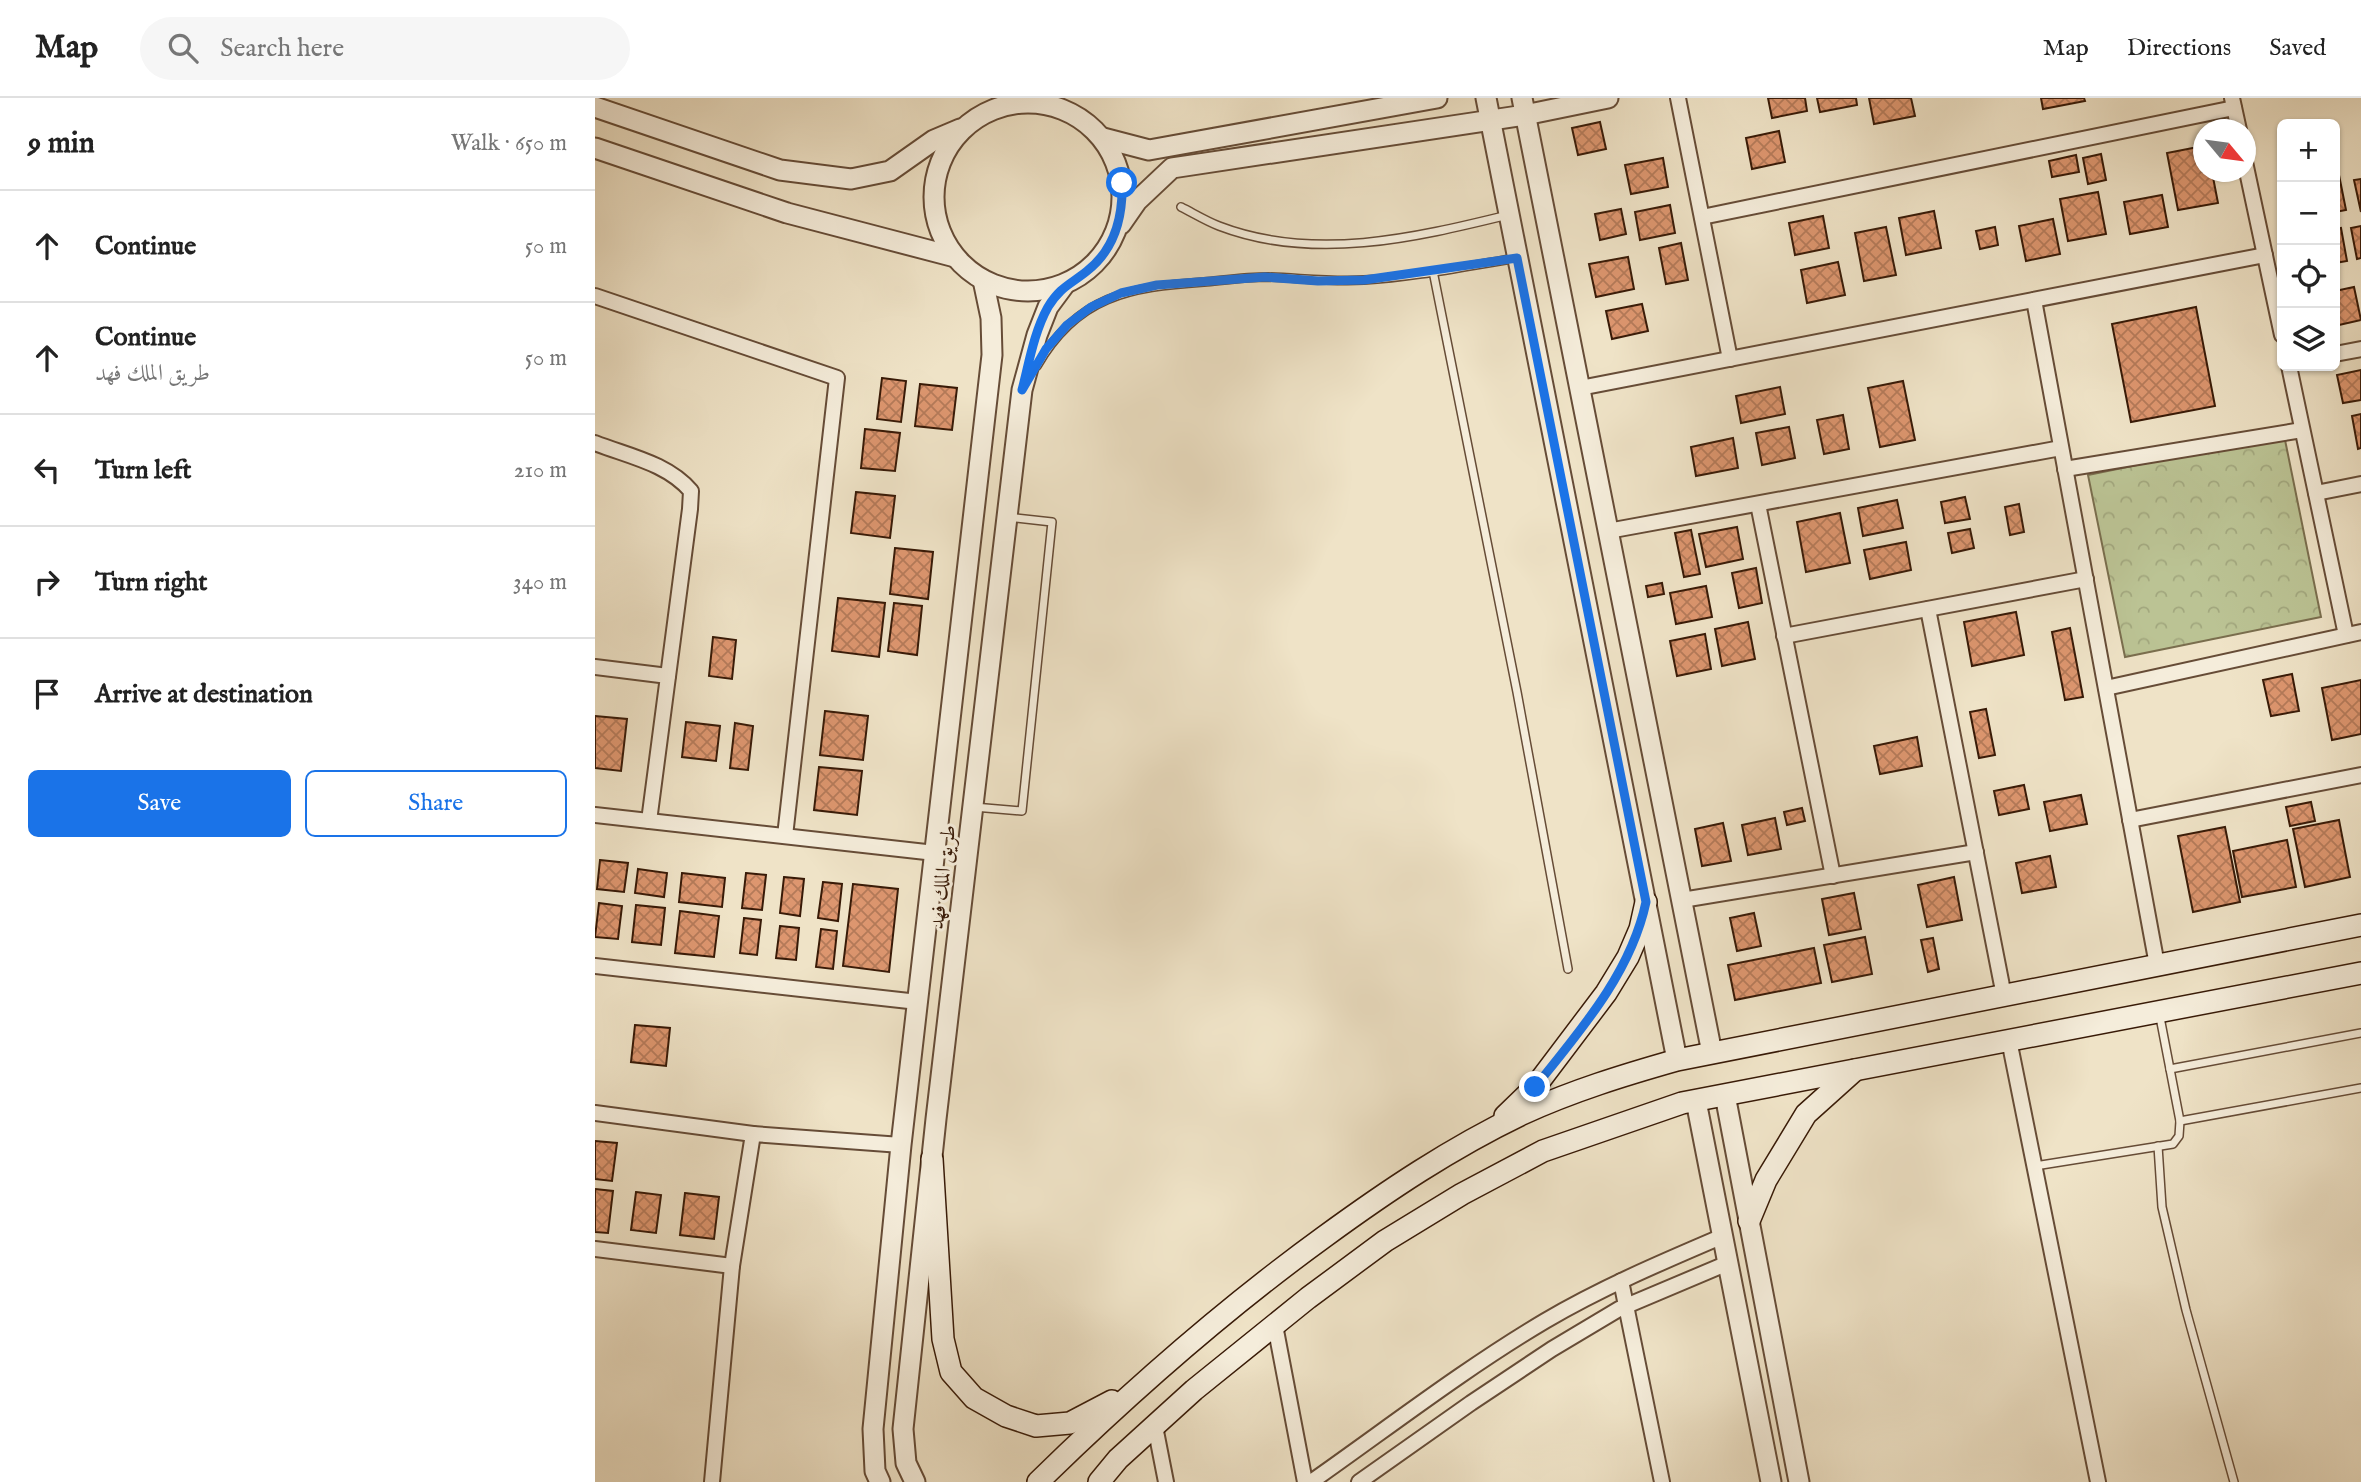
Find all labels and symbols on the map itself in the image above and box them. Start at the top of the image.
north arrow [2193,119,2256,182]
route start [1106,167,1137,198]
street label: طريق الملك فهد [924,823,963,931]
route end [1519,1071,1550,1102]

